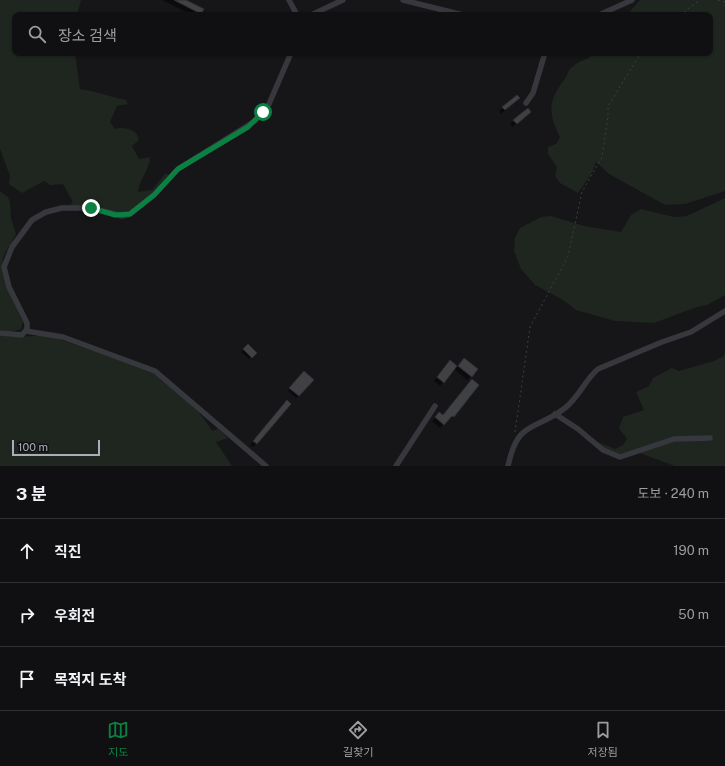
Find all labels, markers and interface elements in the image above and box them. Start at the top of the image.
search box [12,12,713,56]
icon: search [26,23,48,45]
text: 장소 검색 [58,27,117,44]
route start [254,103,272,121]
route end [82,199,100,217]
scale bar [12,438,100,457]
text: 100 m [18,441,48,453]
text: 3 분 [16,484,47,504]
text: 도보 · 240 m [638,486,709,501]
icon: ahead [16,540,38,562]
text: 직진 [54,543,82,560]
text: 190 m [673,543,709,558]
icon: right [16,604,38,626]
text: 우회전 [54,607,95,624]
text: 50 m [678,607,709,622]
icon: arrive [16,668,38,690]
text: 목적지 도착 [54,671,126,688]
tab: 지도 [107,719,129,759]
tab: 길찾기 [343,719,373,759]
tab: 저장됨 [588,719,618,759]

